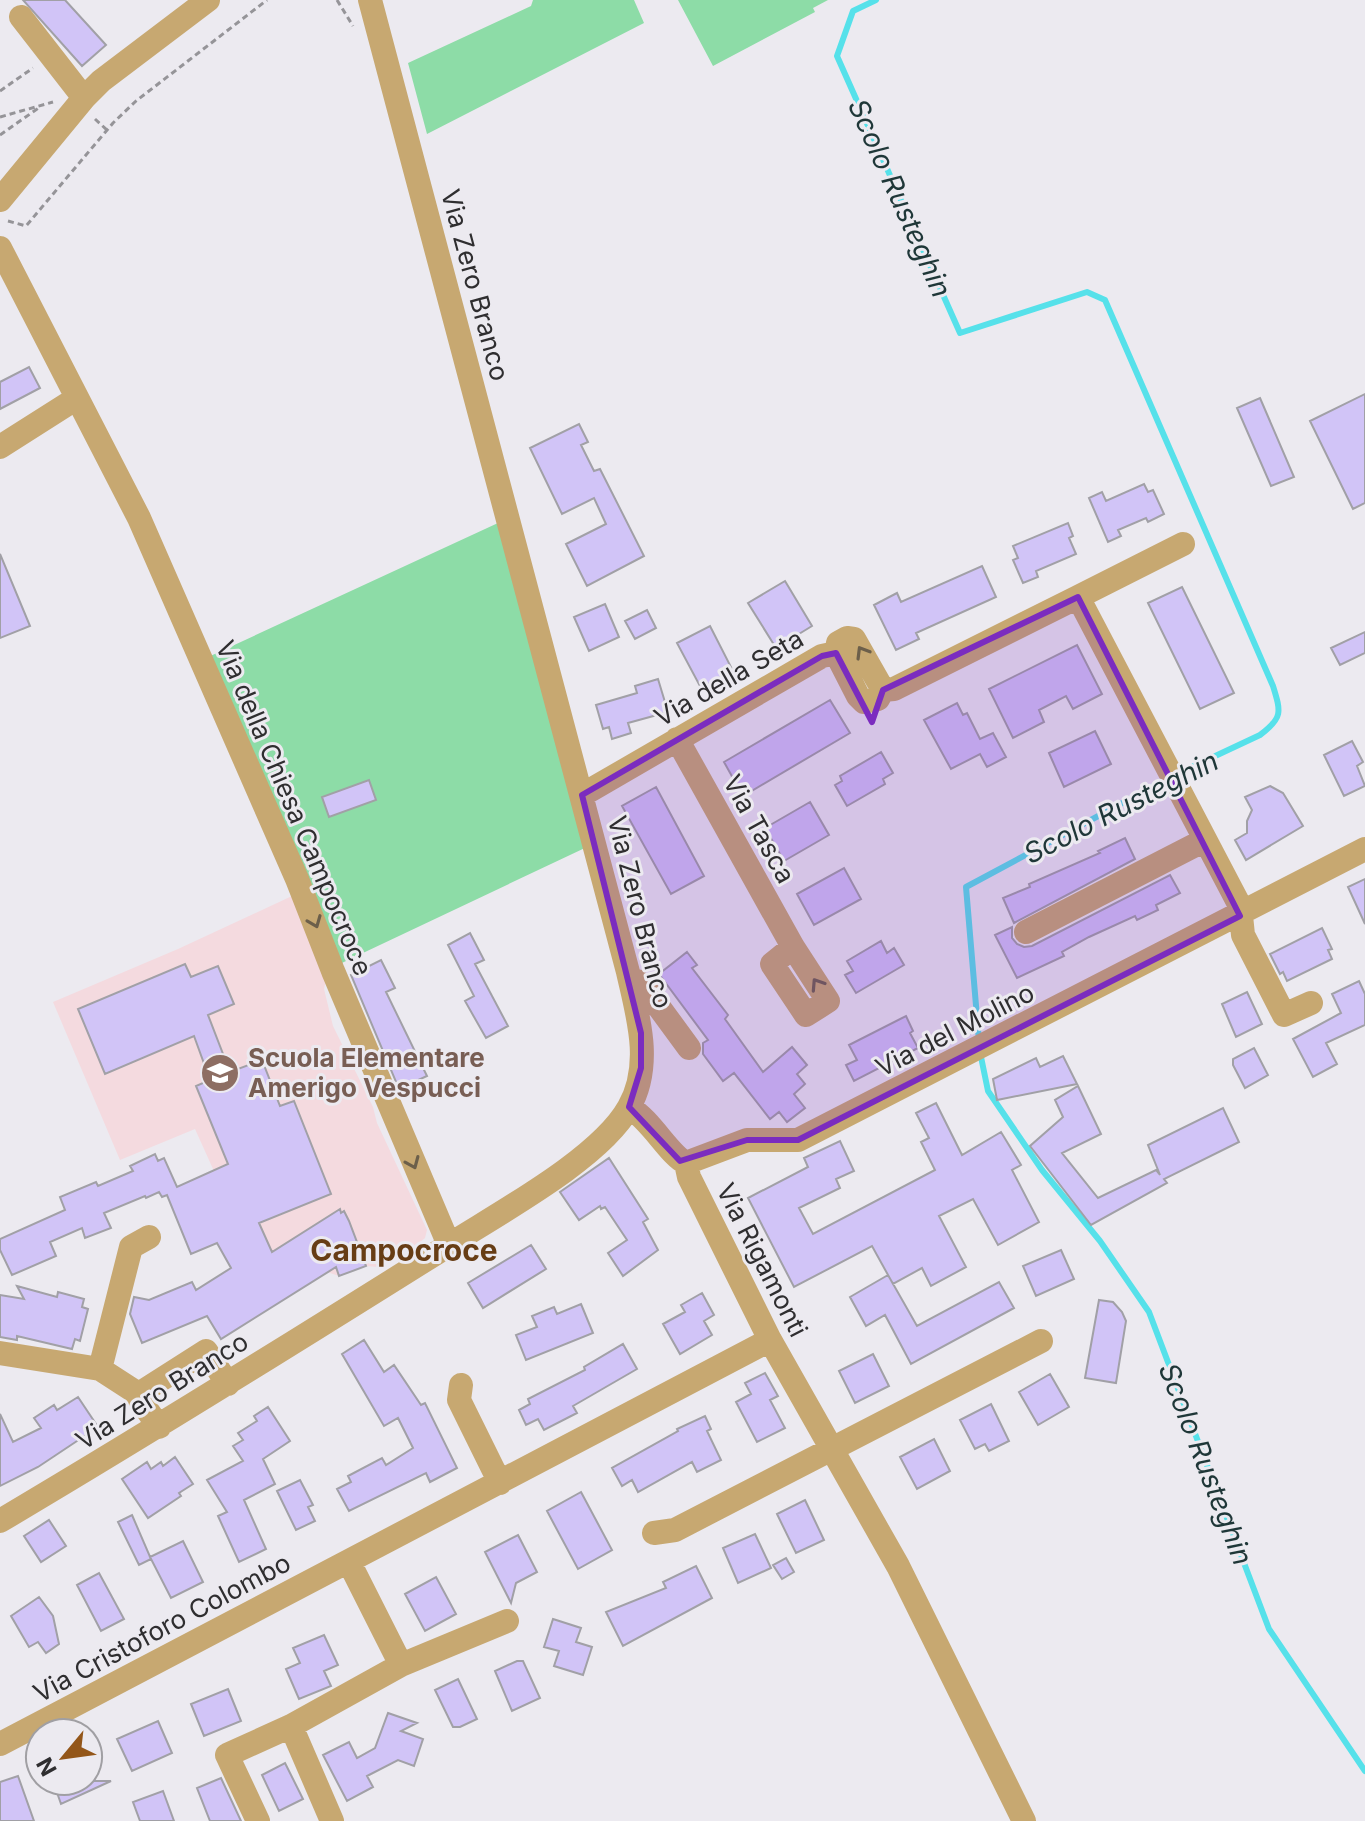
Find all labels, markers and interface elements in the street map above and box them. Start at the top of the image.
water label: Scolo Rusteghin [841,93,959,303]
street label: Via Zero Branco [435,186,516,384]
street label: Via della Seta [649,622,809,733]
street label: Via della Chiesa Campocroce [210,636,379,980]
one-way arrow [857,647,872,661]
water label: Scolo Rusteghin [1018,743,1224,871]
street label: Via Tasca [717,769,802,888]
street label: Via Zero Branco [602,812,679,1011]
one-way arrow [305,914,321,928]
street label: Via del Molino [870,976,1039,1083]
one-way arrow [811,978,826,992]
place label: Scuola Elementare Amerigo Vespucci [248,1042,485,1103]
school or university icon: Scuola Elementare Amerigo Vespucci [199,1052,241,1094]
one-way arrow [404,1155,420,1169]
street label: Via Rigamonti [710,1178,814,1342]
district label: Campocroce [310,1232,498,1268]
street label: Via Zero Branco [70,1325,254,1456]
water label: Scolo Rusteghin [1152,1358,1260,1570]
street label: Via Cristoforo Colombo [28,1547,296,1709]
north arrow [24,1717,104,1797]
text: N [31,1753,62,1780]

